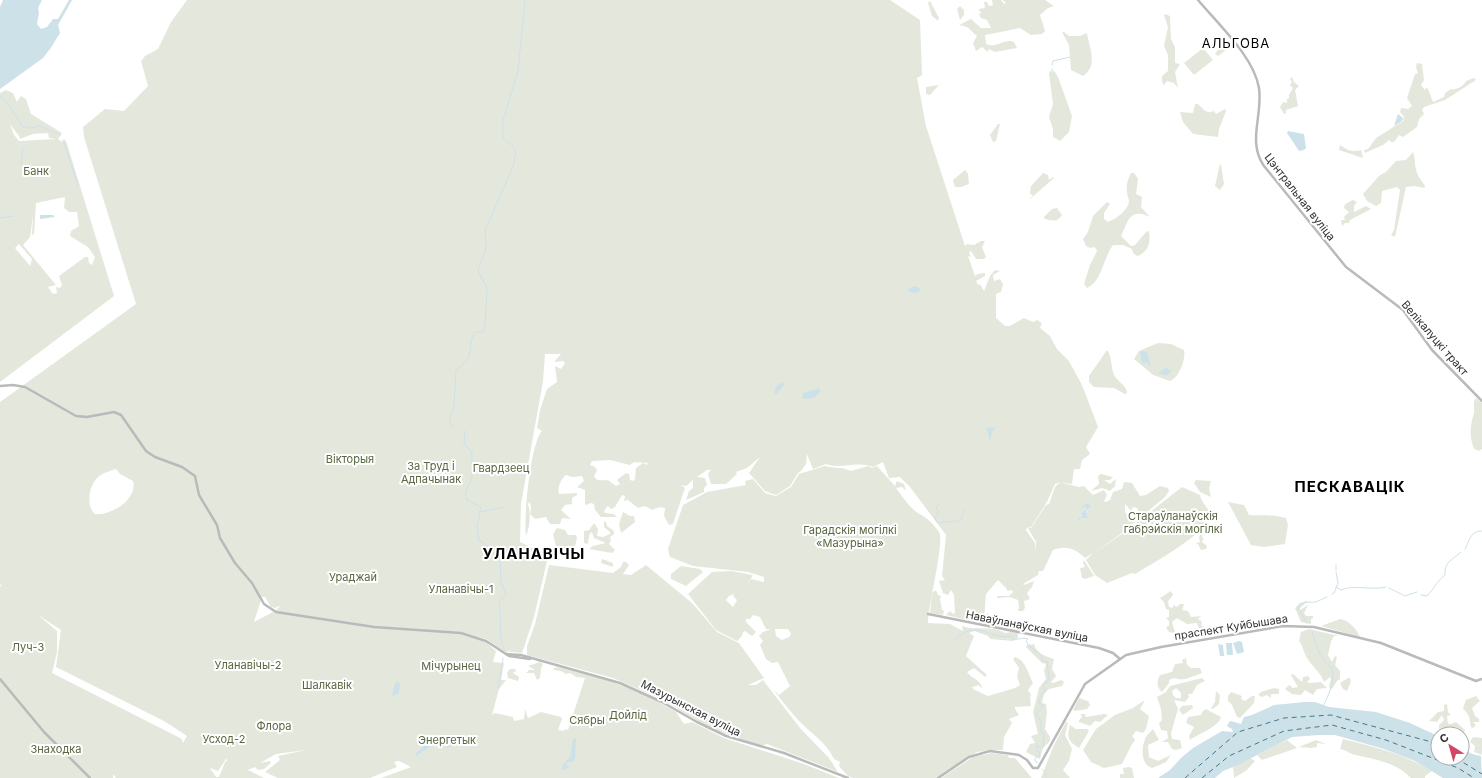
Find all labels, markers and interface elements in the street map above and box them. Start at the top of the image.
district label: АЛЬГОВА [1202,35,1270,51]
street label: Цэнтральная вуліца [1262,151,1338,243]
park label: Банк [23,164,49,178]
street label: Велікалуцкі тракт [1399,298,1472,379]
park label: Вікторыя [326,452,374,466]
park label: За Труд і Адпачынак [401,459,461,486]
park label: Гвардзеец [473,461,530,475]
district label: ПЕСКАВАЦІК [1294,477,1406,496]
park label: Стараўланаўскія габрэйскія могілкі [1124,509,1222,536]
park label: Гарадскія могілкі «Мазурына» [803,523,897,550]
district label: УЛАНАВІЧЫ [483,544,585,563]
park label: Ураджай [329,570,377,584]
park label: Уланавічы-1 [429,582,493,596]
street label: Наваўланаўская вуліца [965,607,1089,645]
street label: праспект Куйбышава [1173,611,1289,643]
park label: Луч-3 [12,640,44,654]
park label: Уланавічы-2 [215,658,281,672]
park label: Мічурынец [421,659,481,673]
street label: Мазурынская вуліца [639,677,743,739]
park label: Шалкавік [302,678,352,692]
park label: Дойлід [609,708,647,722]
park label: Сябры [569,713,605,727]
park label: Флора [256,719,292,733]
north arrow [1430,726,1470,766]
text: С [1437,730,1451,746]
park label: Усход-2 [203,732,245,746]
park label: Энергетык [418,733,476,747]
park label: Знаходка [31,742,81,756]

